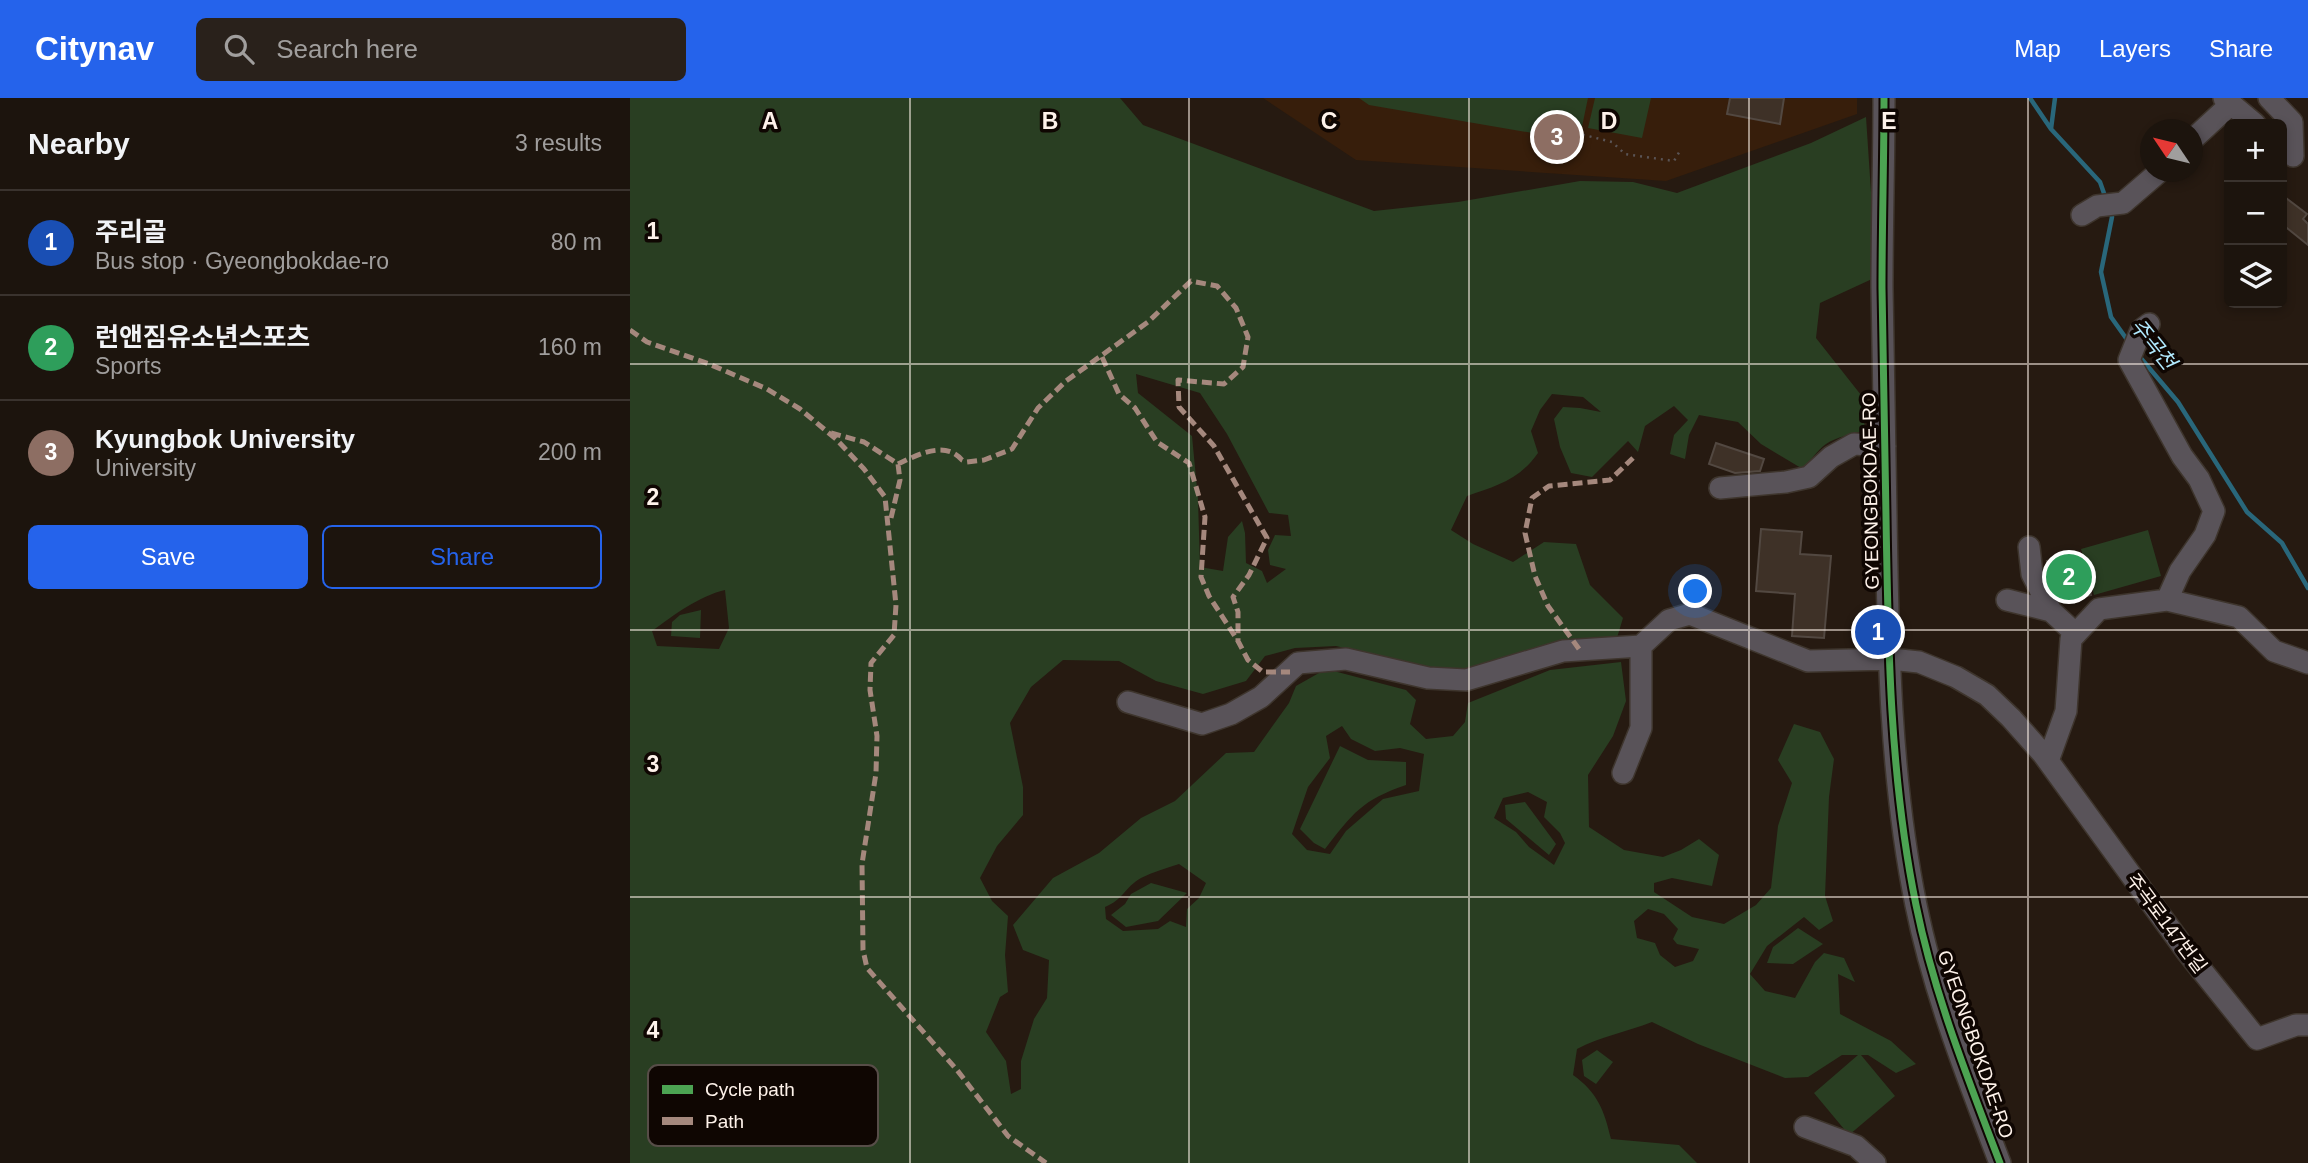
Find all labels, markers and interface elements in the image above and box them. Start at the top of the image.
search box [196,18,686,81]
text: Citynav [35,30,154,67]
icon: search [220,30,258,68]
text: Search here [276,34,418,64]
text: Map [2014,35,2061,62]
text: Layers [2099,35,2171,62]
text: Share [2209,35,2273,62]
text: A [762,108,778,134]
text: B [1042,108,1058,134]
text: C [1321,108,1337,134]
text: D [1601,108,1617,134]
text: E [1881,108,1897,134]
pin: 3 [1534,111,1580,163]
north arrow [2140,119,2203,182]
map controls [2224,119,2287,308]
button: + [2224,119,2287,182]
text: Nearby [28,127,130,160]
text: 3 results [515,130,602,156]
button: − [2224,182,2287,245]
text: 주리골 [95,217,167,247]
text: 1 [647,218,660,244]
text: 1 [45,229,57,255]
text: 80 m [551,229,602,255]
button: layers [2224,245,2287,308]
text: Bus stop · Gyeongbokdae-ro [95,248,389,274]
water label: 주곡천 [2126,314,2182,376]
text: 런앤짐유소년스포츠 [95,322,310,352]
text: 2 [45,334,57,360]
text: 160 m [538,334,602,360]
text: Sports [95,353,161,379]
street label: GYEONGBOKDAE-RO [1858,392,1883,590]
text: Kyungbok University [95,424,355,454]
text: 3 [45,439,57,465]
text: 200 m [538,439,602,465]
text: University [95,455,196,481]
text: 2 [647,484,659,510]
button: Save [28,525,308,589]
button: Share [322,525,602,589]
pin: 2 [2046,551,2092,603]
your location [1678,574,1712,608]
pin: 1 [1855,606,1901,658]
text: 3 [647,751,659,777]
street label: 주곡로147번길 [2122,869,2211,977]
street label: GYEONGBOKDAE-RO [1933,947,2018,1141]
text: 4 [647,1017,660,1043]
legend [648,1065,878,1146]
text: Cycle path [705,1079,795,1100]
text: Path [705,1111,744,1132]

